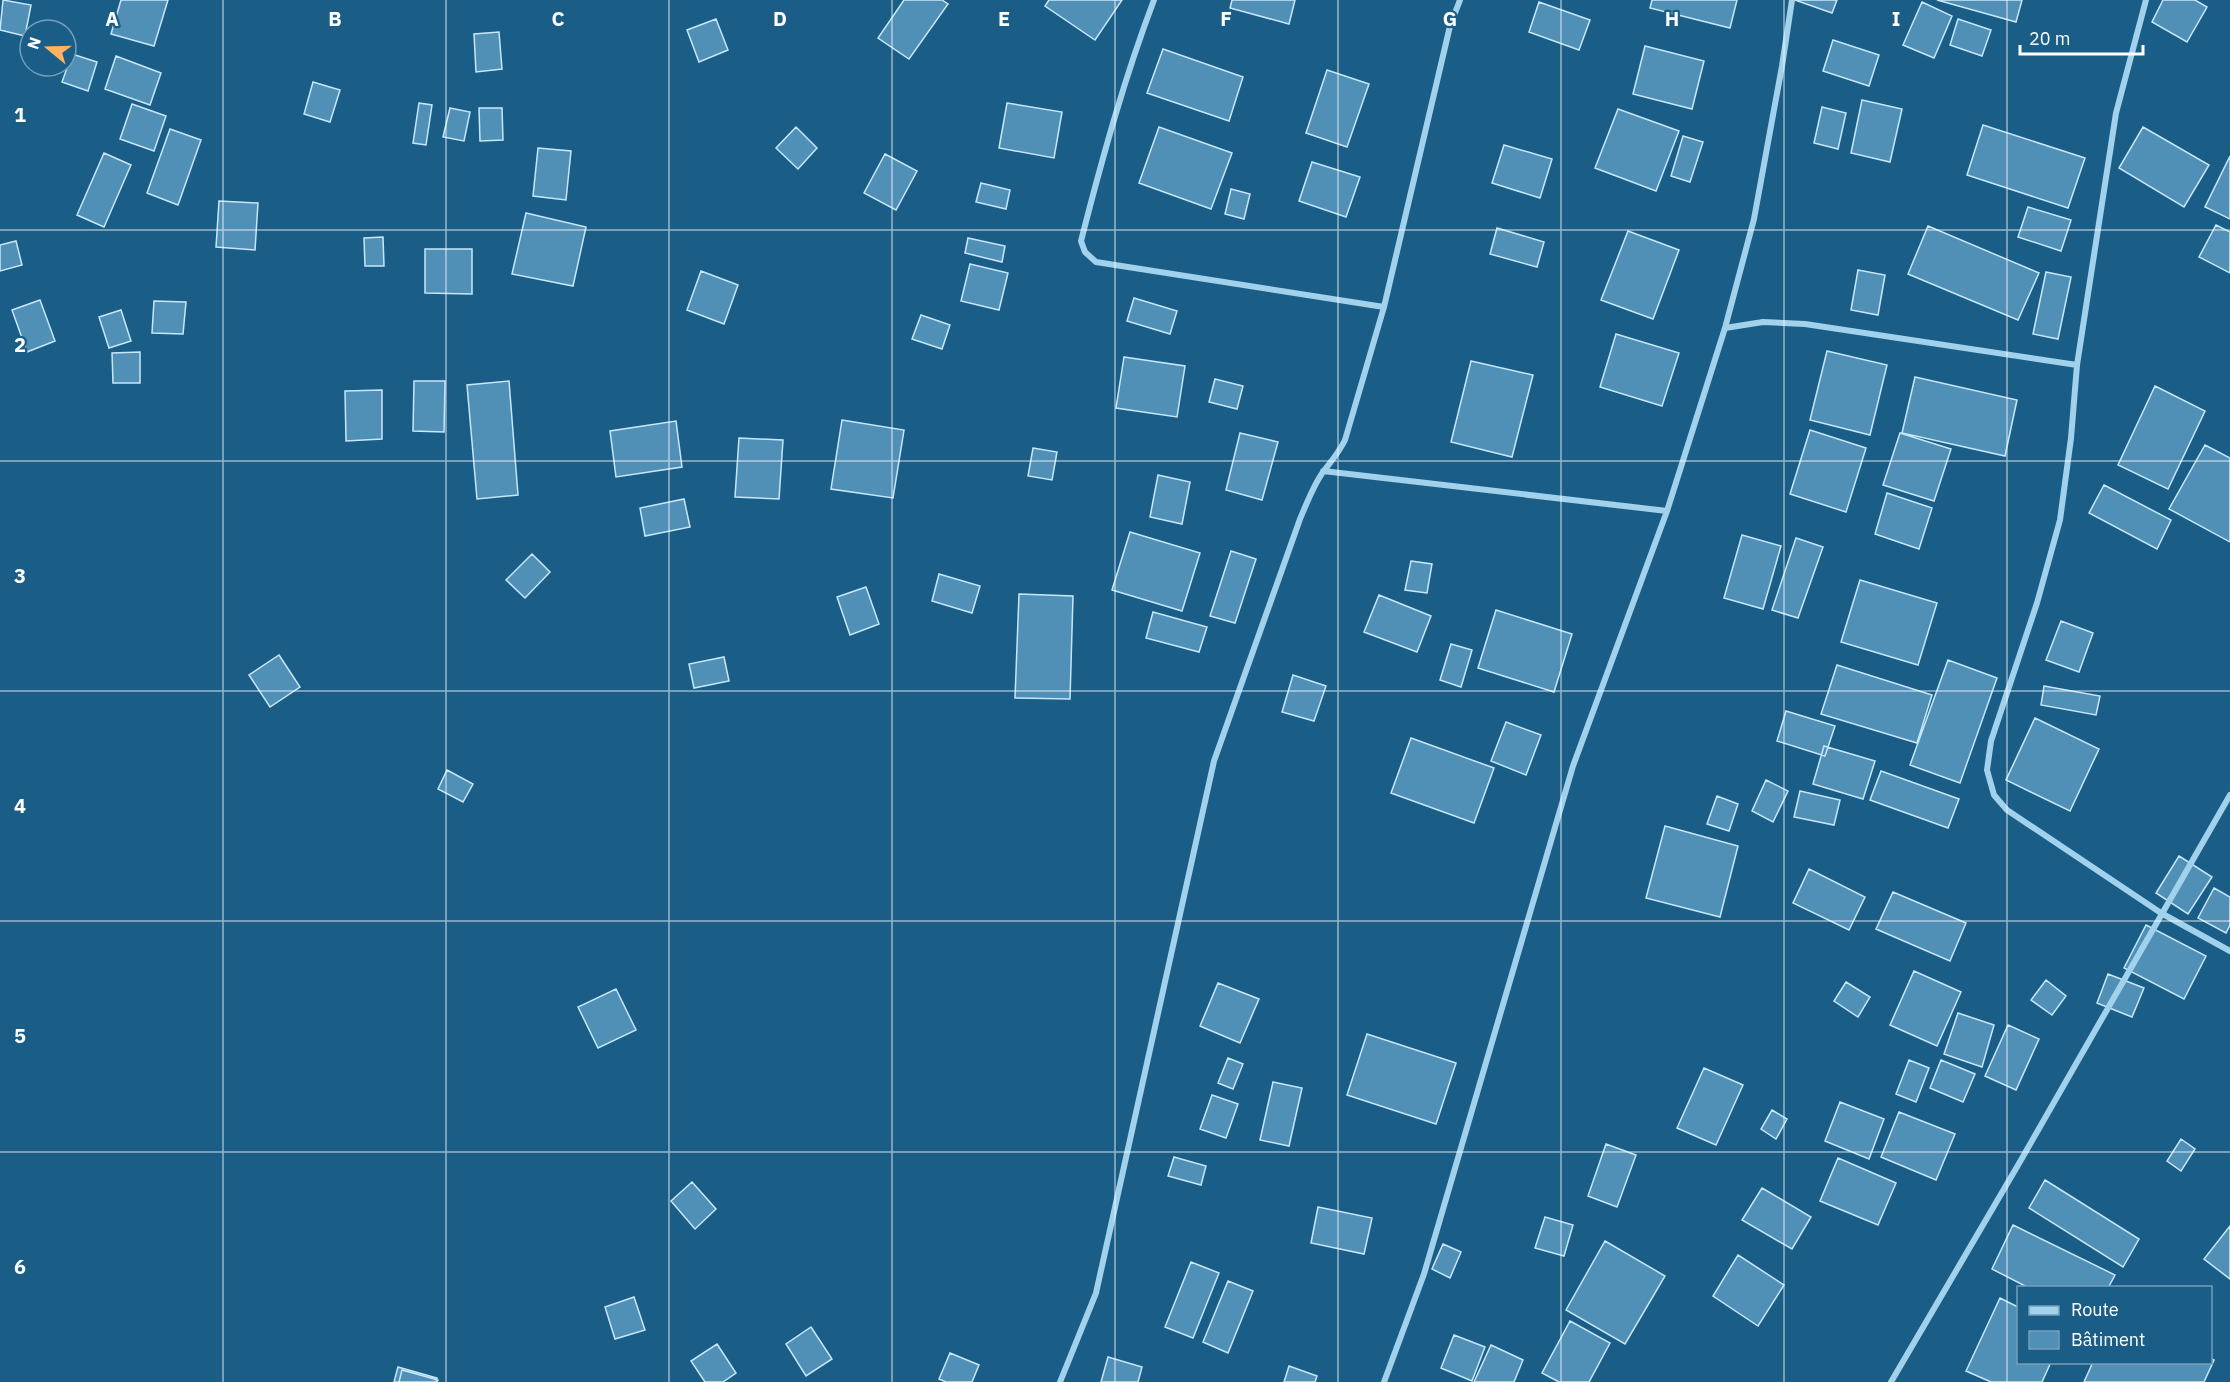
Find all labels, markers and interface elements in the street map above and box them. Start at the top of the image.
text: A [105,5,119,32]
text: B [328,5,342,32]
text: C [551,5,565,32]
text: D [773,5,787,32]
text: E [998,5,1010,32]
text: F [1220,5,1232,32]
text: G [1443,5,1457,32]
text: H [1665,5,1679,32]
text: I [1892,5,1900,32]
north arrow [18,18,78,78]
scale bar [2020,18,2143,56]
text: 20 m [2029,27,2071,50]
text: N [22,34,45,52]
text: 1 [14,101,26,128]
text: 2 [14,331,26,358]
text: 3 [14,562,26,589]
text: 4 [14,792,26,819]
text: 5 [14,1022,26,1049]
text: 6 [14,1253,26,1280]
legend [2017,1286,2212,1364]
text: Route [2071,1298,2119,1321]
text: Bâtiment [2071,1328,2145,1351]

